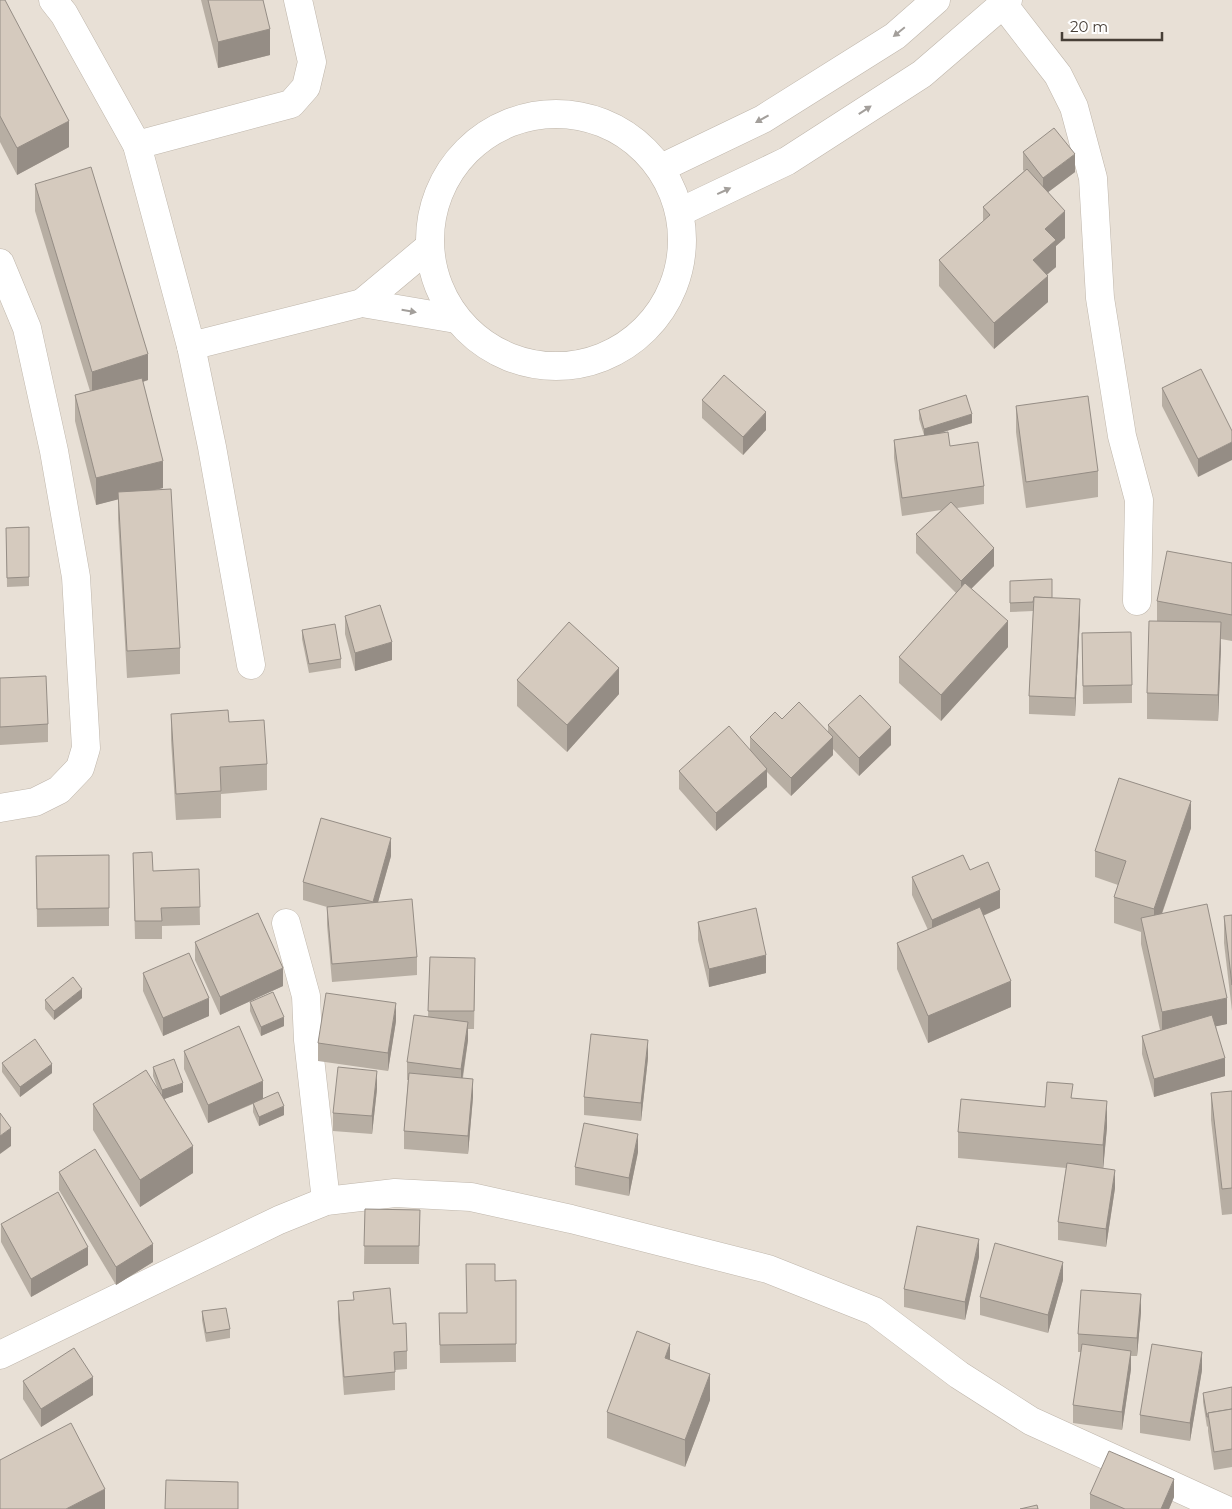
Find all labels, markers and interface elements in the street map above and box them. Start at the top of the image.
scale bar [1062,10,1162,42]
text: 20 m [1070,17,1108,36]
one-way arrow [893,26,906,37]
one-way arrow [859,106,872,115]
one-way arrow [755,115,769,124]
one-way arrow [717,186,731,194]
one-way arrow [402,308,418,316]

